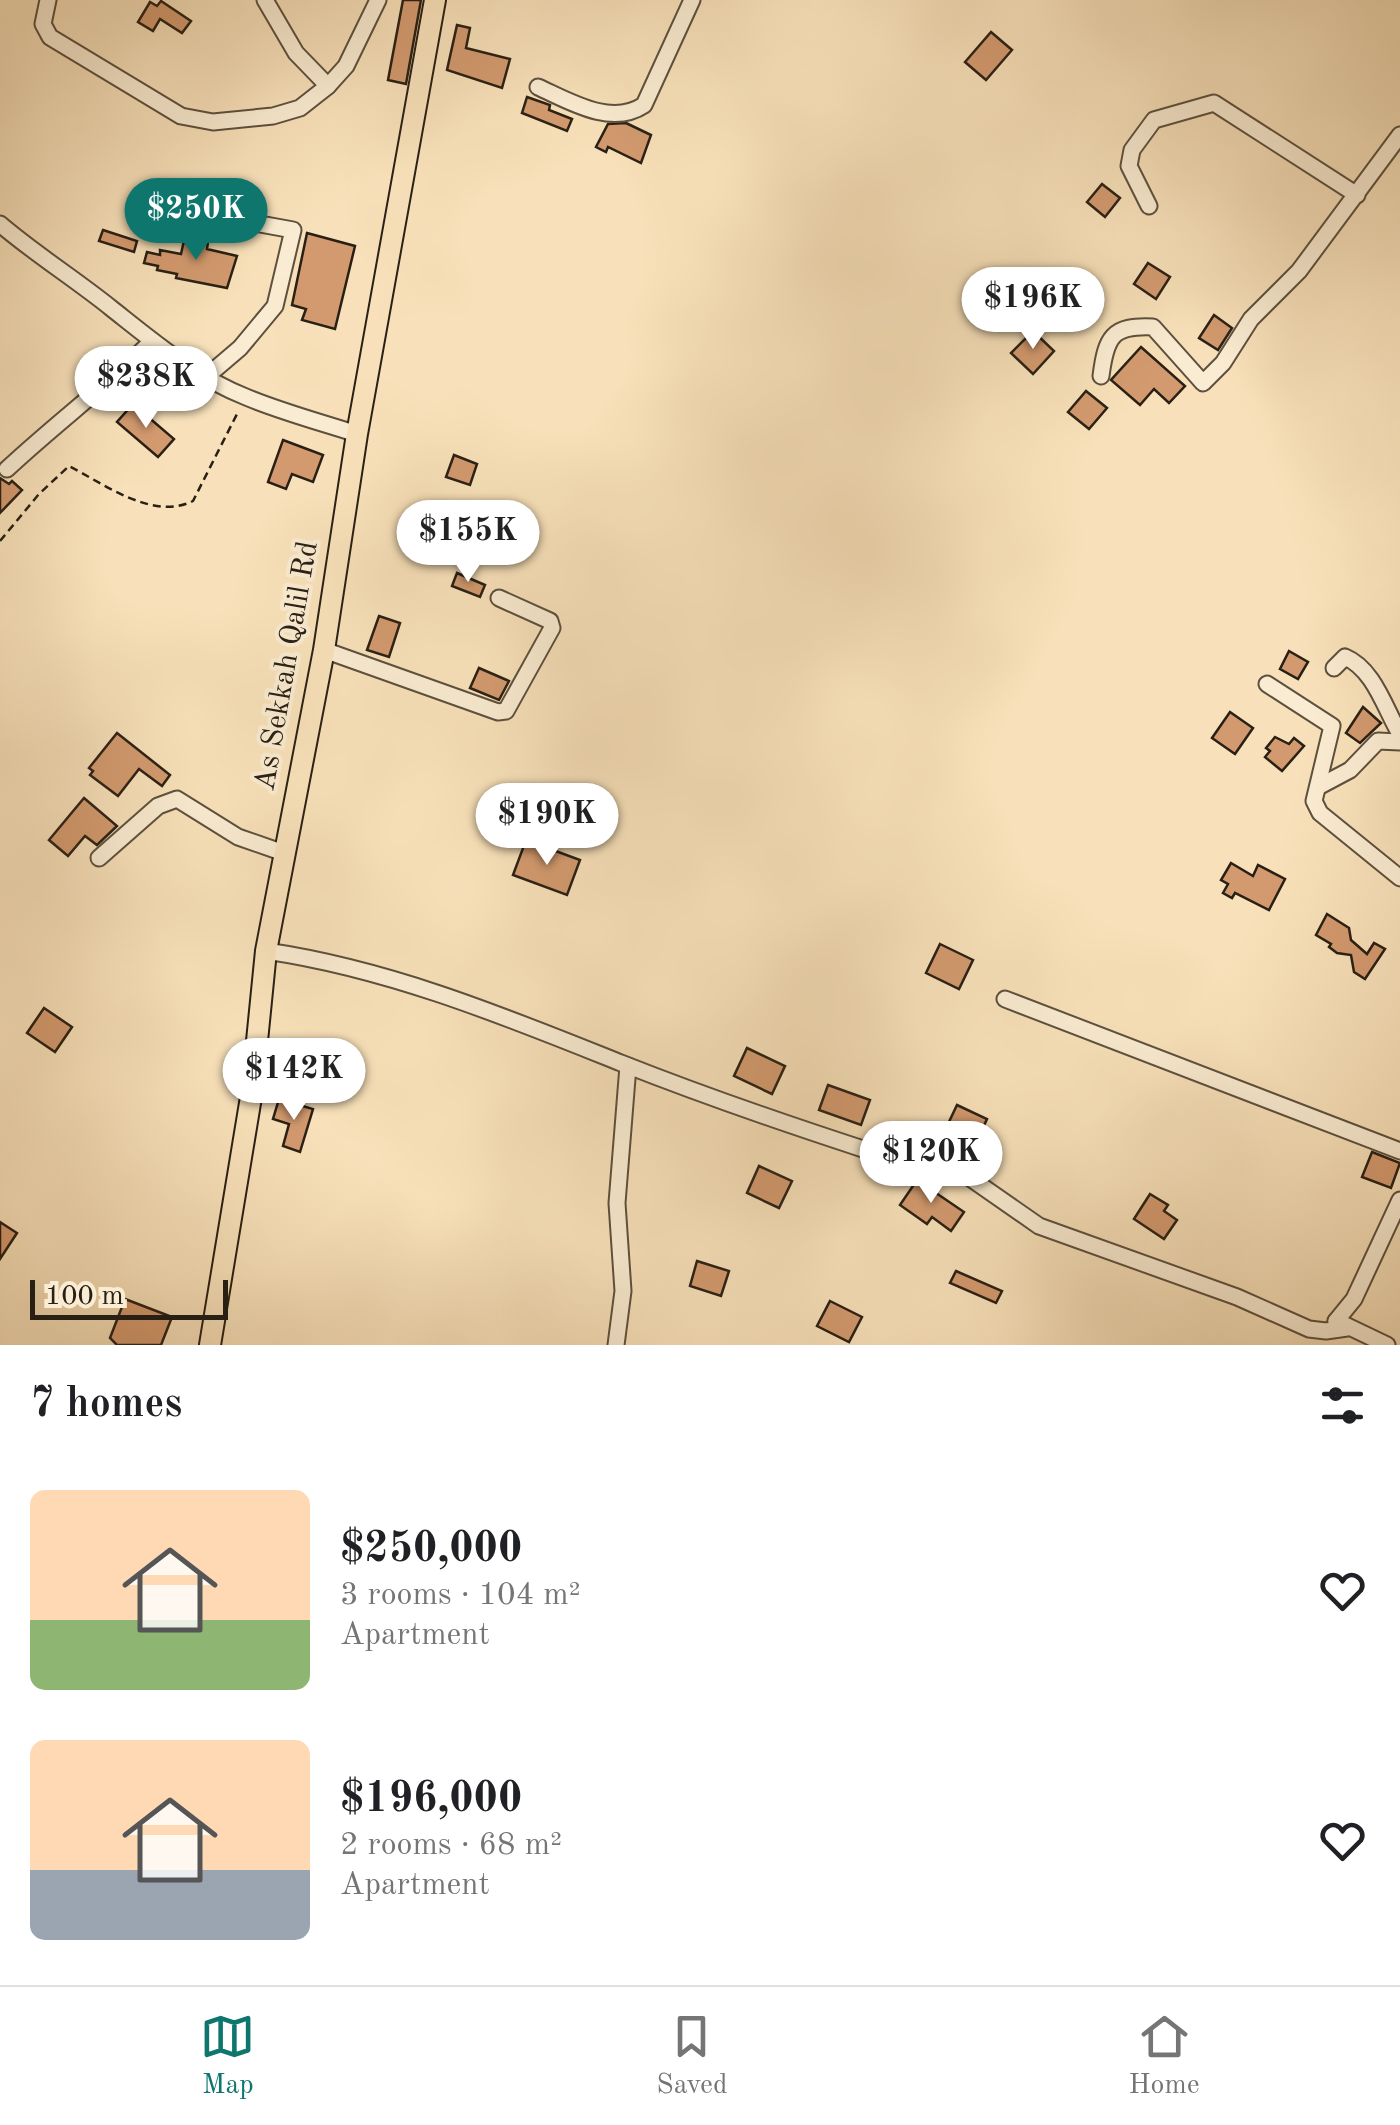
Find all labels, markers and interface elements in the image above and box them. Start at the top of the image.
pin: $250K [126,178,266,263]
text: $250K [147,194,245,226]
pin: $196K [963,267,1103,352]
text: $196K [984,283,1082,315]
pin: $238K [76,346,216,431]
text: $238K [97,362,195,394]
pin: $155K [398,500,538,585]
text: $155K [419,516,517,548]
street label: As Sekkah Qalil Rd [250,539,324,793]
pin: $190K [477,783,617,868]
text: $190K [498,799,596,831]
pin: $142K [224,1038,364,1123]
text: $142K [245,1054,343,1086]
pin: $120K [861,1121,1001,1206]
text: $120K [882,1137,980,1169]
scale bar [30,1275,228,1320]
text: 100 m [45,1283,124,1311]
icon: filters [1315,1378,1370,1433]
text: 7 homes [30,1384,182,1426]
text: $250,000 [340,1529,522,1571]
icon: home [110,1530,230,1650]
icon: heart [1315,1563,1370,1618]
text: 3 rooms · 104 m² [340,1580,581,1612]
text: Apartment [340,1620,490,1652]
text: $196,000 [340,1779,522,1821]
icon: home [110,1780,230,1900]
icon: heart [1315,1813,1370,1868]
text: 2 rooms · 68 m² [340,1830,562,1862]
text: Apartment [340,1870,490,1902]
tab: Map [200,2009,255,2104]
tab: Saved [656,2009,728,2104]
tab: Home [1128,2009,1200,2104]

